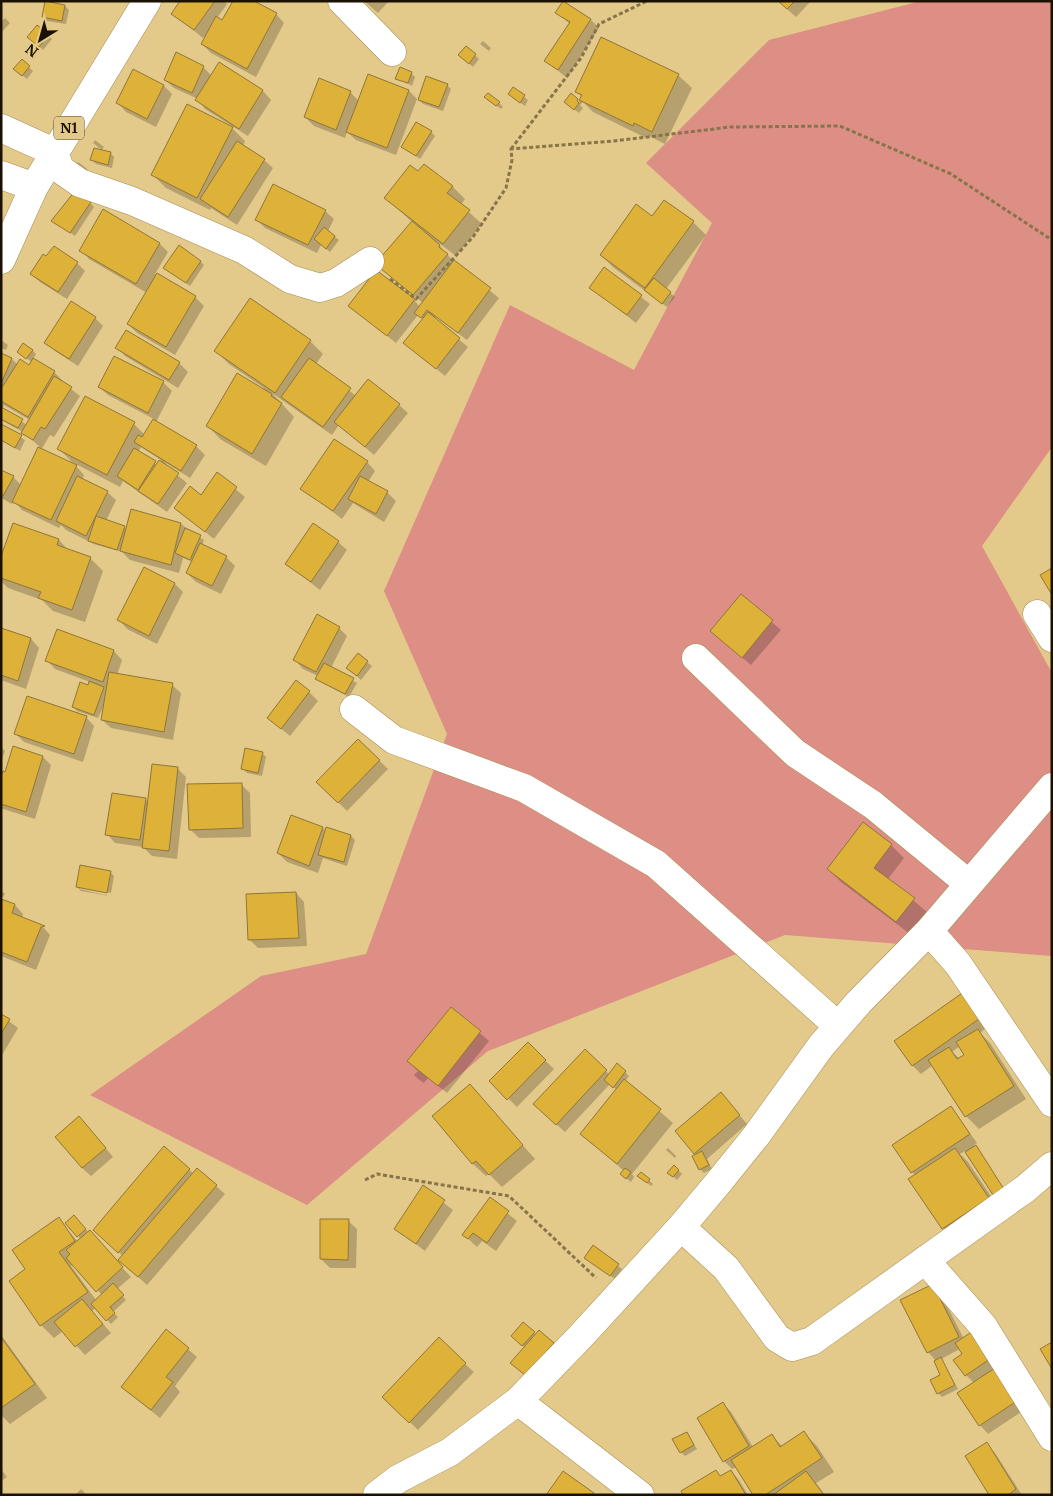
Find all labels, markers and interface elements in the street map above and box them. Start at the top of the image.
north arrow [15,15,65,65]
text: N [22,40,42,61]
road number: N1 [54,116,84,140]

